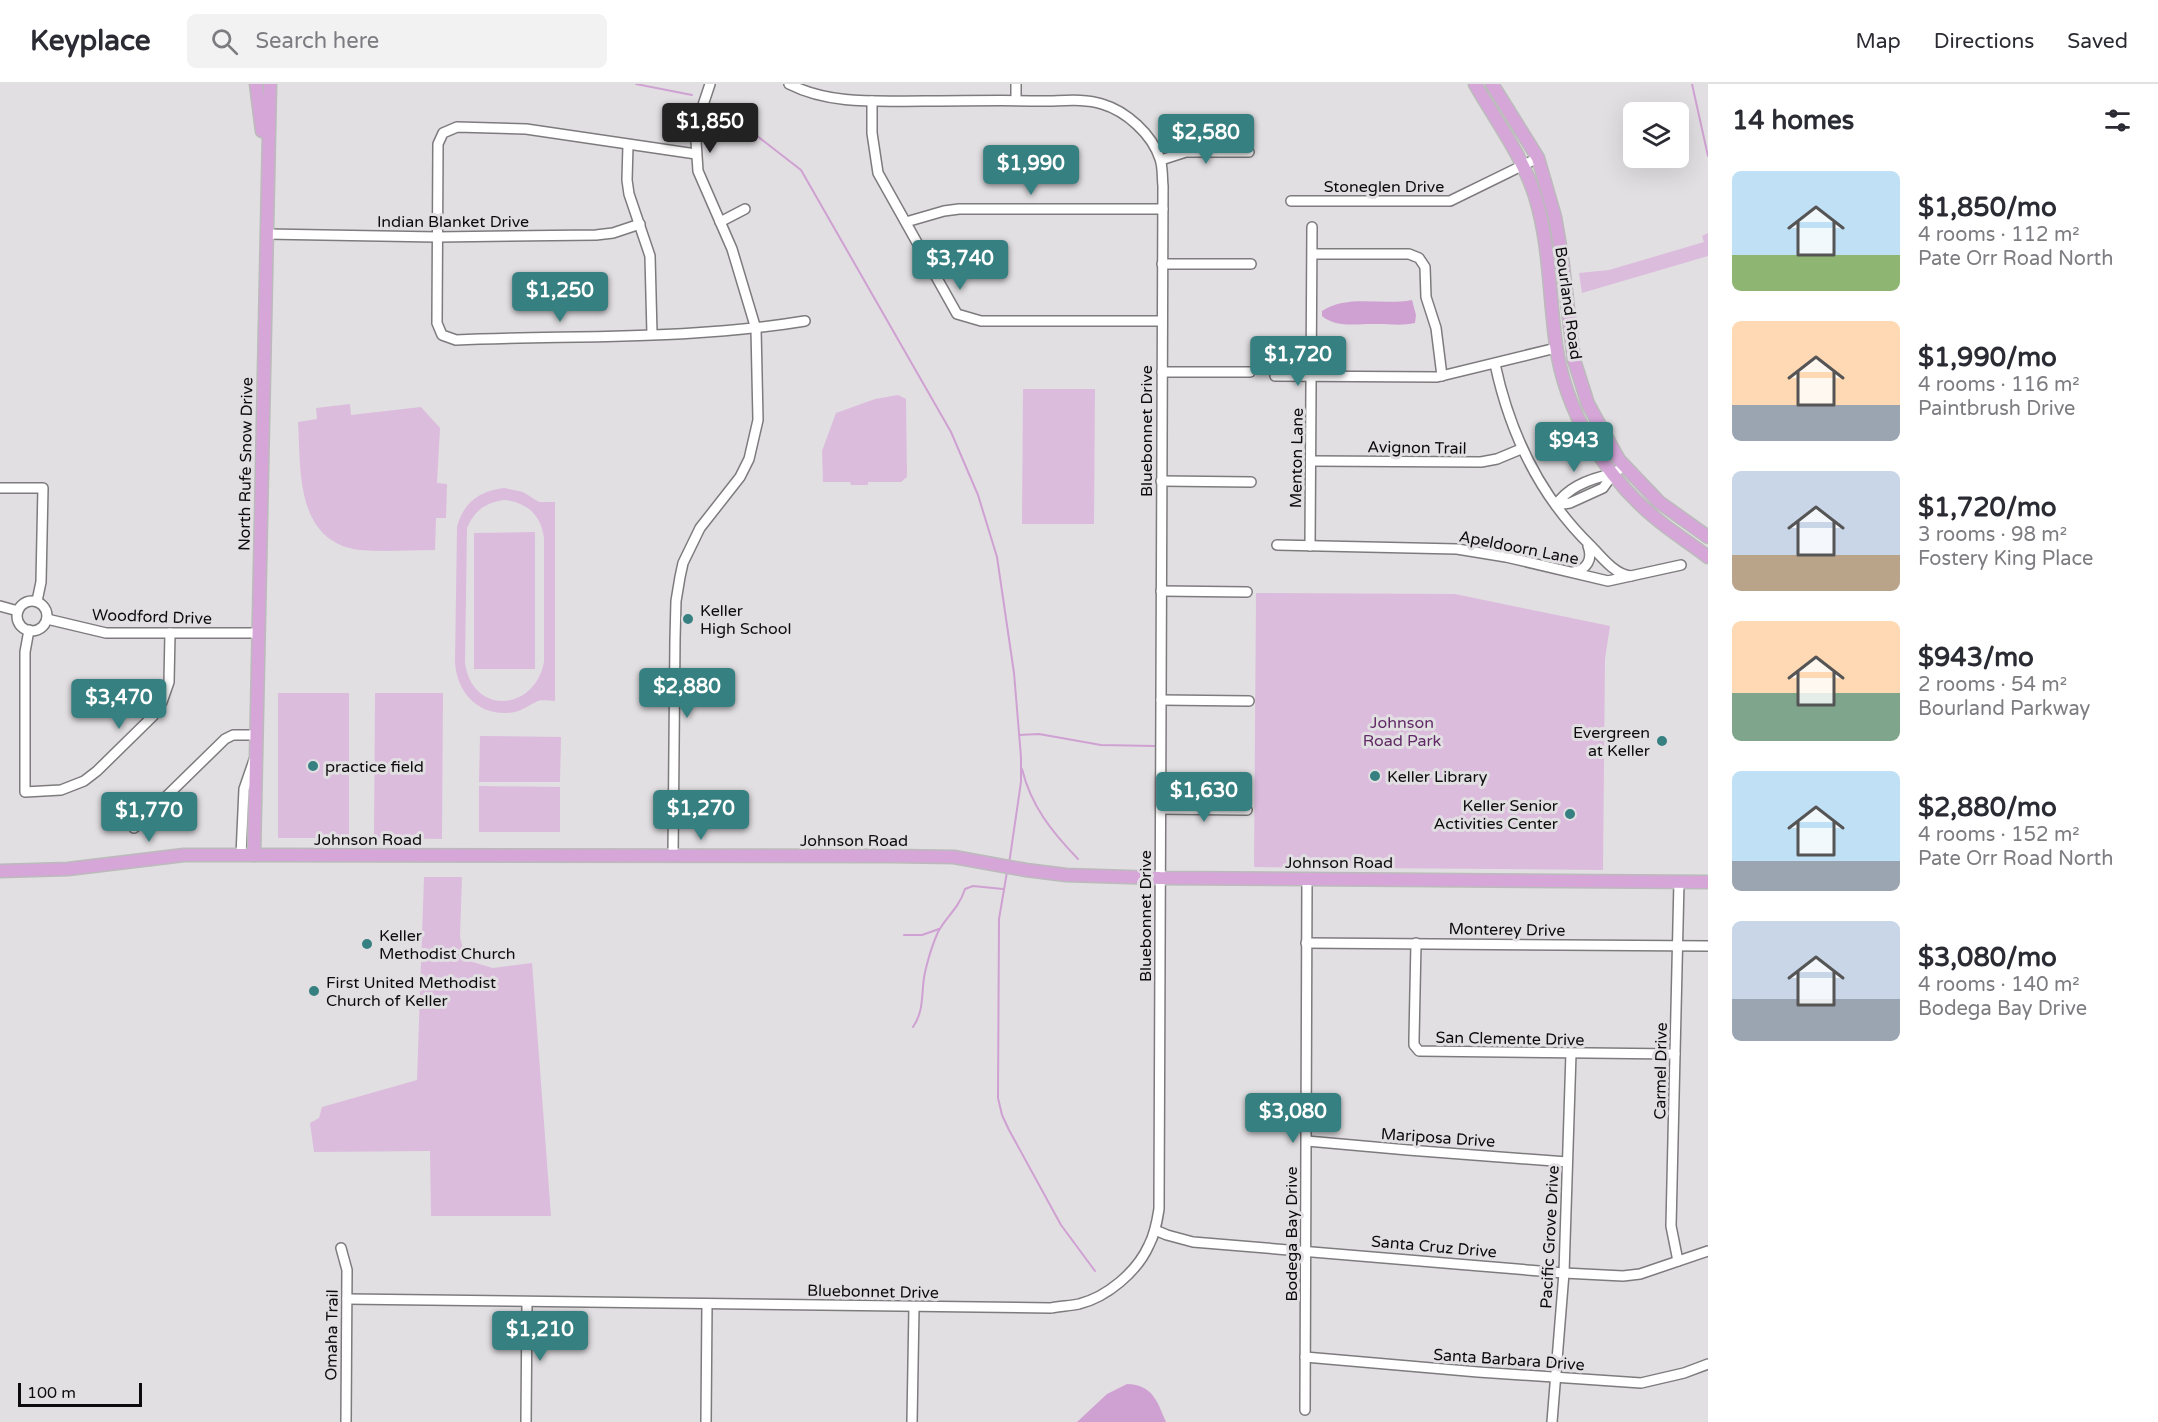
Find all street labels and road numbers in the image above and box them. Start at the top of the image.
street label: Stoneglen Drive [1324,177,1444,197]
street label: Indian Blanket Drive [377,212,529,232]
street label: Bourland Road [1550,245,1586,361]
street label: Bluebonnet Drive [1137,365,1157,497]
street label: North Rufe Snow Drive [234,377,258,551]
street label: Menton Lane [1286,408,1308,508]
street label: Avignon Trail [1367,437,1467,459]
street label: Apeldoorn Lane [1457,527,1580,569]
street label: Woodford Drive [92,605,212,629]
street label: Johnson Road [314,830,422,850]
street label: Johnson Road [800,831,908,851]
street label: Bluebonnet Drive [1136,850,1156,982]
street label: Johnson Road [1285,853,1393,873]
street label: Monterey Drive [1449,919,1565,941]
street label: Carmel Drive [1650,1022,1672,1120]
street label: San Clemente Drive [1435,1028,1585,1050]
street label: Mariposa Drive [1380,1124,1496,1152]
street label: Pacific Grove Drive [1536,1165,1564,1309]
street label: Bodega Bay Drive [1282,1166,1302,1302]
street label: Santa Cruz Drive [1370,1232,1498,1262]
street label: Bluebonnet Drive [807,1281,939,1303]
street label: Omaha Trail [321,1289,343,1381]
street label: Santa Barbara Drive [1433,1345,1585,1375]

